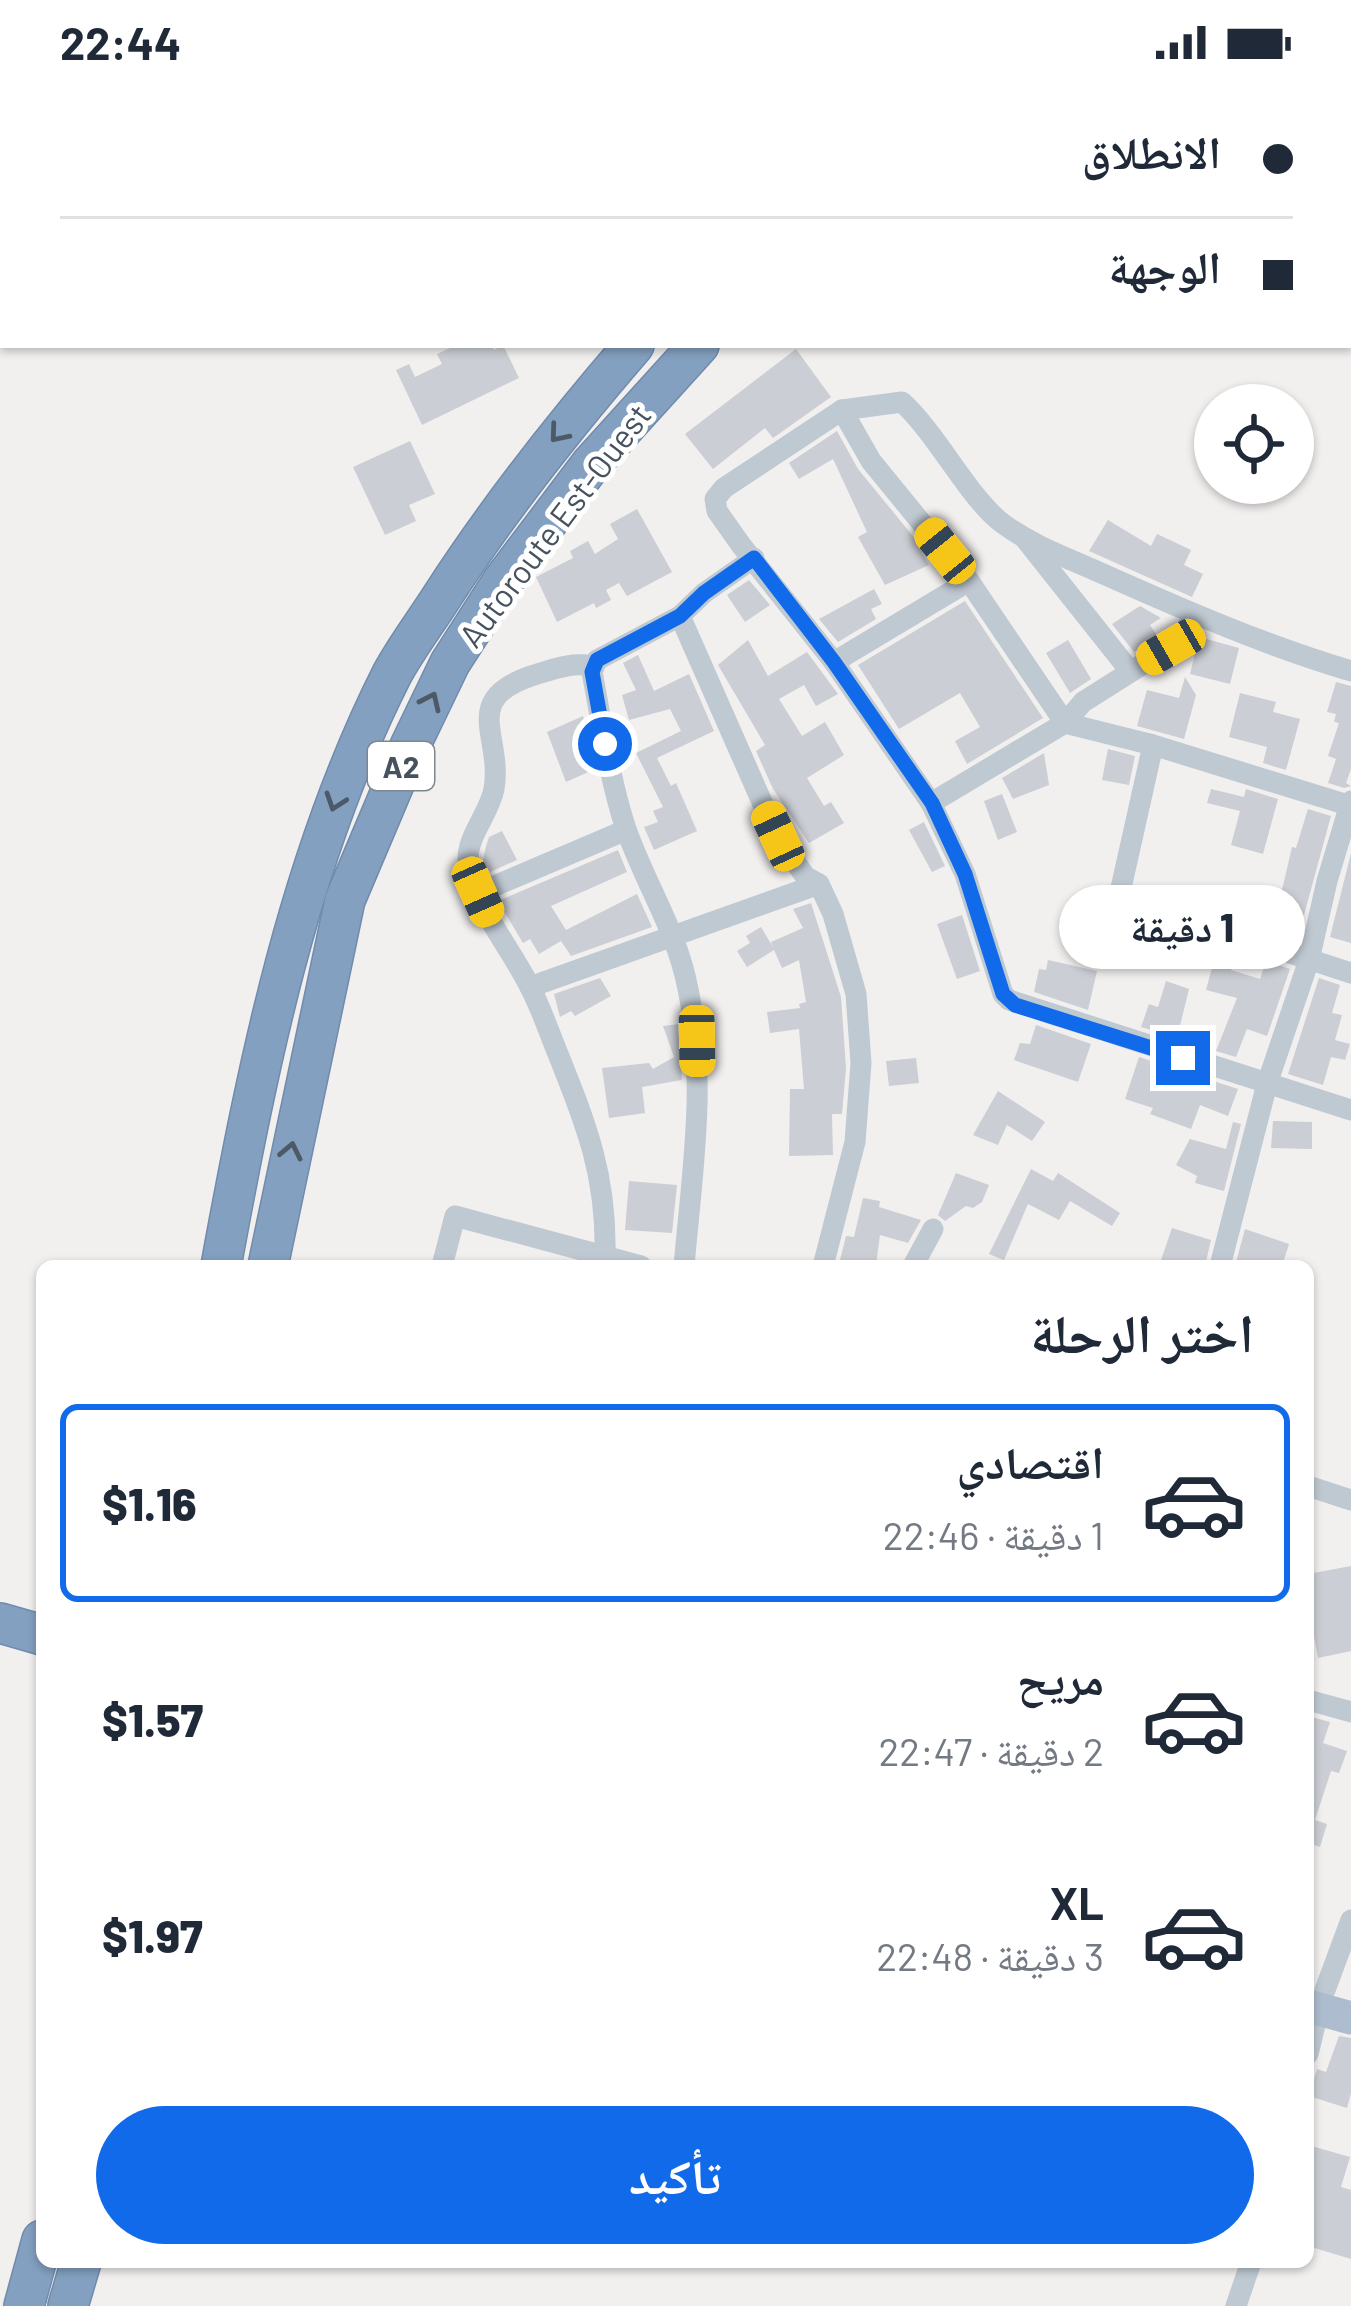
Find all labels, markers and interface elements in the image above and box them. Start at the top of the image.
text: 22:44 [60,15,181,69]
text: الانطلاق [1082,124,1221,178]
text: الوجهة [1108,239,1221,293]
map controls [1194,384,1314,504]
button: locate [1194,384,1314,504]
street label: Autoroute Est-Ouest [450,396,658,654]
one-way arrow [551,420,572,442]
car [908,512,982,590]
car [1131,613,1211,681]
one-way arrow [417,692,441,713]
route start [578,717,632,771]
road number: A2 [368,742,434,790]
one-way arrow [325,791,350,812]
car [746,796,810,876]
car [447,852,509,932]
callout: 1 دقيقة [1060,884,1306,968]
text: 1 دقيقة [1130,903,1234,950]
car [678,1005,716,1077]
route end [1156,1031,1210,1085]
one-way arrow [277,1142,302,1162]
text: اختر الرحلة [1030,1299,1254,1364]
text: اقتصادي [957,1434,1104,1488]
icon: car [1140,1449,1248,1557]
text: $1.16 [102,1476,196,1530]
text: 1 دقيقة · 22:46 [883,1511,1104,1558]
text: مريح [1017,1650,1104,1704]
icon: car [1140,1665,1248,1773]
text: $1.57 [102,1692,203,1746]
text: 2 دقيقة · 22:47 [878,1727,1104,1774]
text: XL [1050,1875,1104,1929]
icon: car [1140,1881,1248,1989]
text: $1.97 [102,1908,203,1962]
text: 3 دقيقة · 22:48 [876,1932,1104,1979]
button: تأكيد [96,2106,1254,2244]

